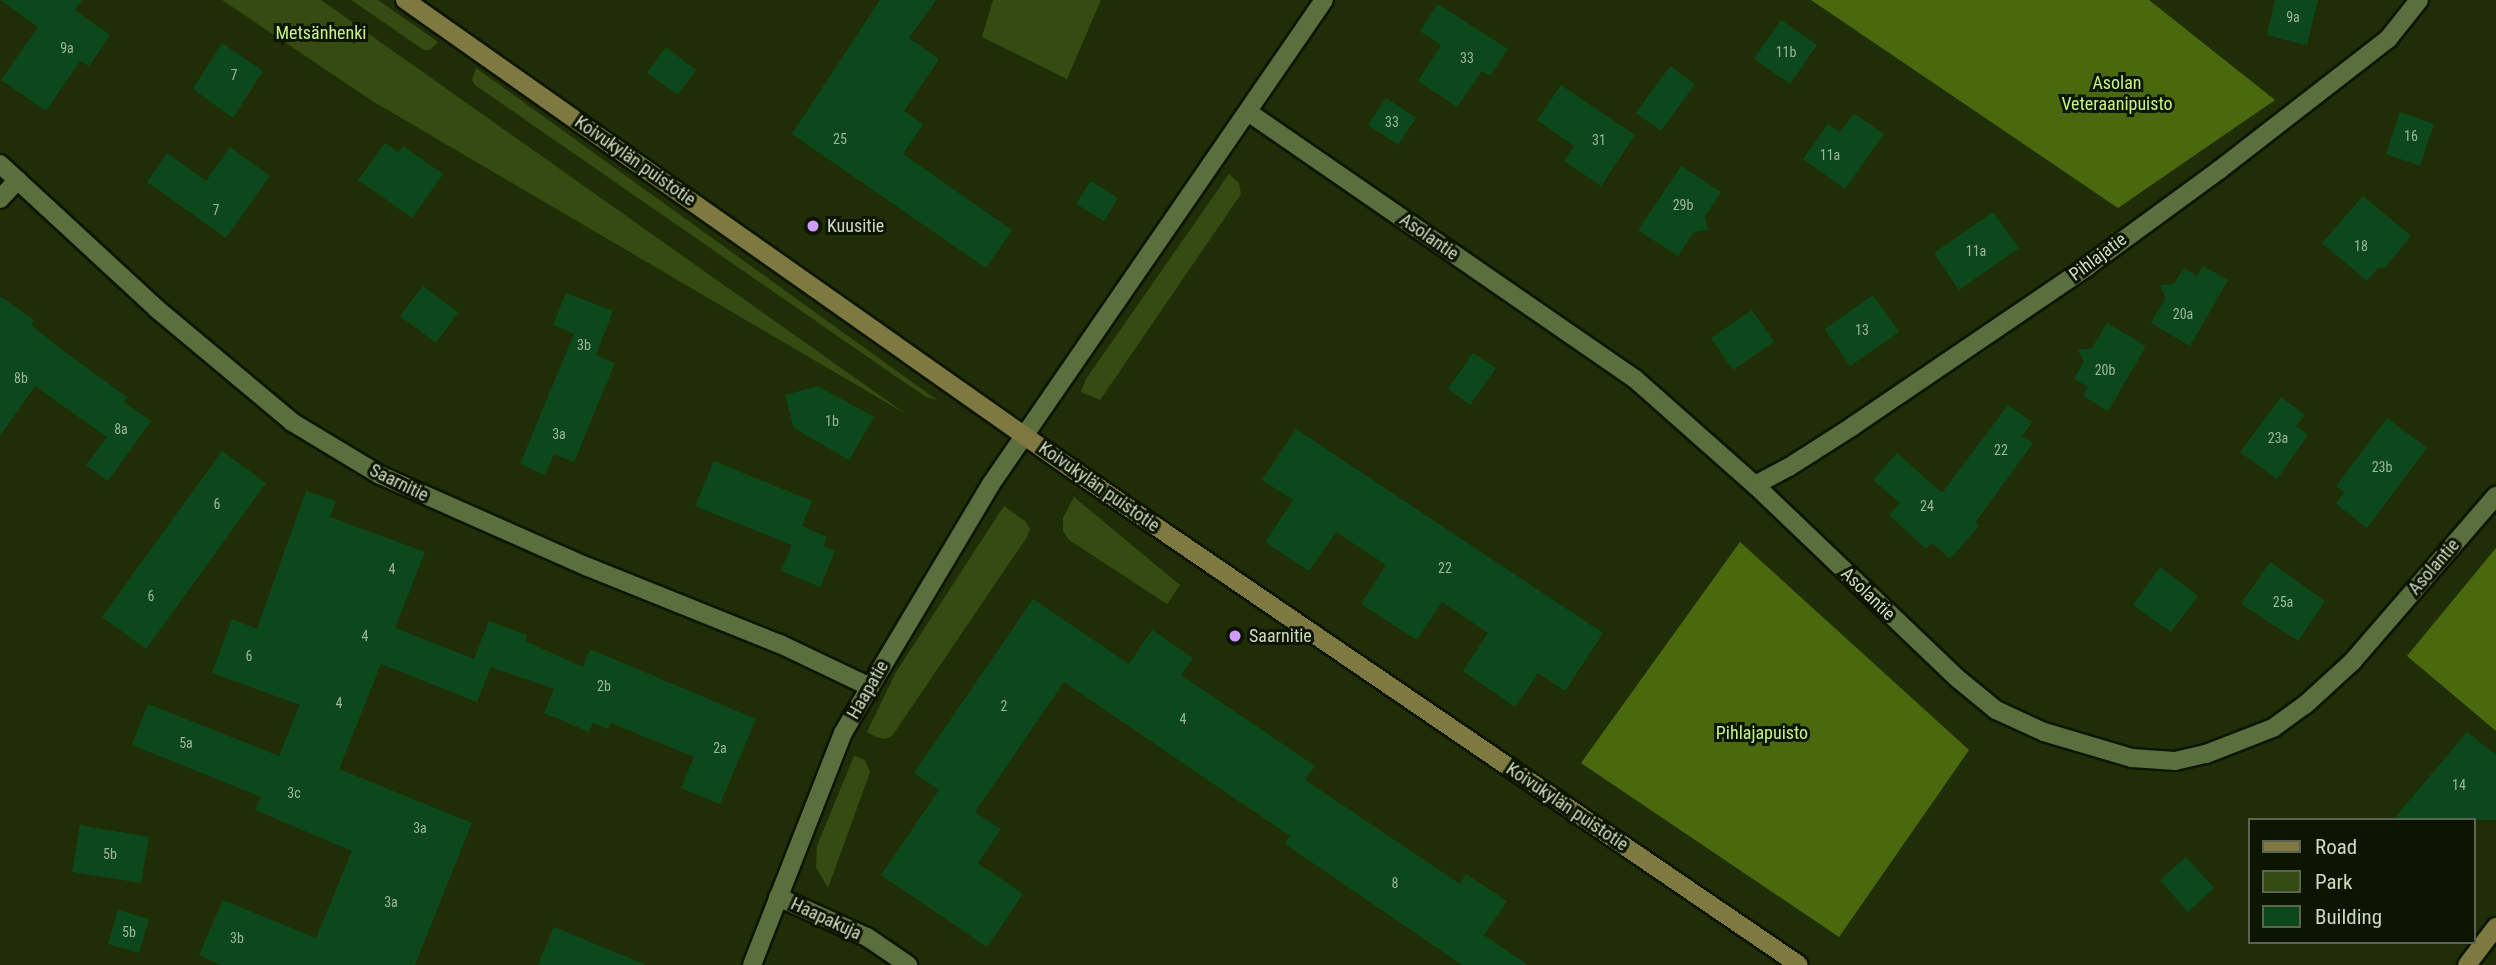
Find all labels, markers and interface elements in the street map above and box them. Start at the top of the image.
house number: 9a [2286,9,2300,25]
park label: Metsänhenki [275,22,367,44]
house number: 9a [60,40,74,56]
house number: 11b [1776,44,1796,60]
house number: 33 [1460,50,1474,66]
house number: 7 [231,67,237,83]
park label: Asolan Veteraanipuisto [2061,73,2173,116]
street label: Koivukylän puistotie [570,111,700,211]
house number: 33 [1385,114,1399,130]
house number: 16 [2404,128,2418,144]
house number: 25 [833,131,847,147]
house number: 31 [1592,132,1606,148]
house number: 11a [1820,147,1840,163]
house number: 29b [1673,197,1693,213]
house number: 7 [213,202,219,218]
street label: Asolantie [1395,209,1463,265]
place label: Kuusitie [827,215,884,237]
marker: Kuusitie [805,218,821,234]
street label: Pihlajatie [2065,228,2131,286]
house number: 18 [2354,238,2368,254]
house number: 11a [1966,243,1986,259]
house number: 20a [2173,306,2193,322]
house number: 13 [1855,322,1869,338]
house number: 3b [577,337,591,353]
house number: 20b [2095,362,2115,378]
house number: 8b [14,370,28,386]
house number: 1b [825,413,839,429]
house number: 8a [114,421,128,437]
house number: 3a [552,426,566,442]
house number: 23a [2268,430,2288,446]
street label: Koivukylän puistotie [1034,437,1164,537]
house number: 22 [1994,442,2008,458]
house number: 23b [2372,459,2392,475]
street label: Saarnitie [366,460,432,506]
house number: 6 [214,496,220,512]
house number: 24 [1920,498,1934,514]
street label: Asolantie [2404,535,2464,599]
house number: 22 [1438,560,1452,576]
house number: 4 [389,561,395,577]
street label: Asolantie [1836,563,1900,625]
house number: 6 [148,588,154,604]
house number: 25a [2273,594,2293,610]
place label: Saarnitie [1249,625,1312,647]
house number: 4 [362,628,368,644]
marker: Saarnitie [1227,628,1243,644]
house number: 6 [246,648,252,664]
street label: Haapatie [843,657,893,723]
house number: 2b [597,678,611,694]
house number: 4 [336,695,342,711]
house number: 2 [1001,698,1007,714]
house number: 4 [1180,711,1186,727]
park label: Pihlajapuisto [1716,722,1808,744]
house number: 5a [179,735,193,751]
house number: 2a [713,740,727,756]
street label: Koivukylän puistotie [1502,758,1632,856]
house number: 14 [2452,777,2466,793]
house number: 3c [287,785,301,801]
legend [2248,818,2475,944]
house number: 3a [413,820,427,836]
text: Road [2315,835,2357,859]
house number: 5b [103,846,117,862]
text: Park [2315,870,2352,894]
house number: 8 [1392,875,1398,891]
street label: Haapakuja [787,893,865,945]
house number: 3a [384,894,398,910]
text: Building [2315,905,2382,929]
house number: 5b [122,924,136,940]
house number: 3b [230,930,244,946]

